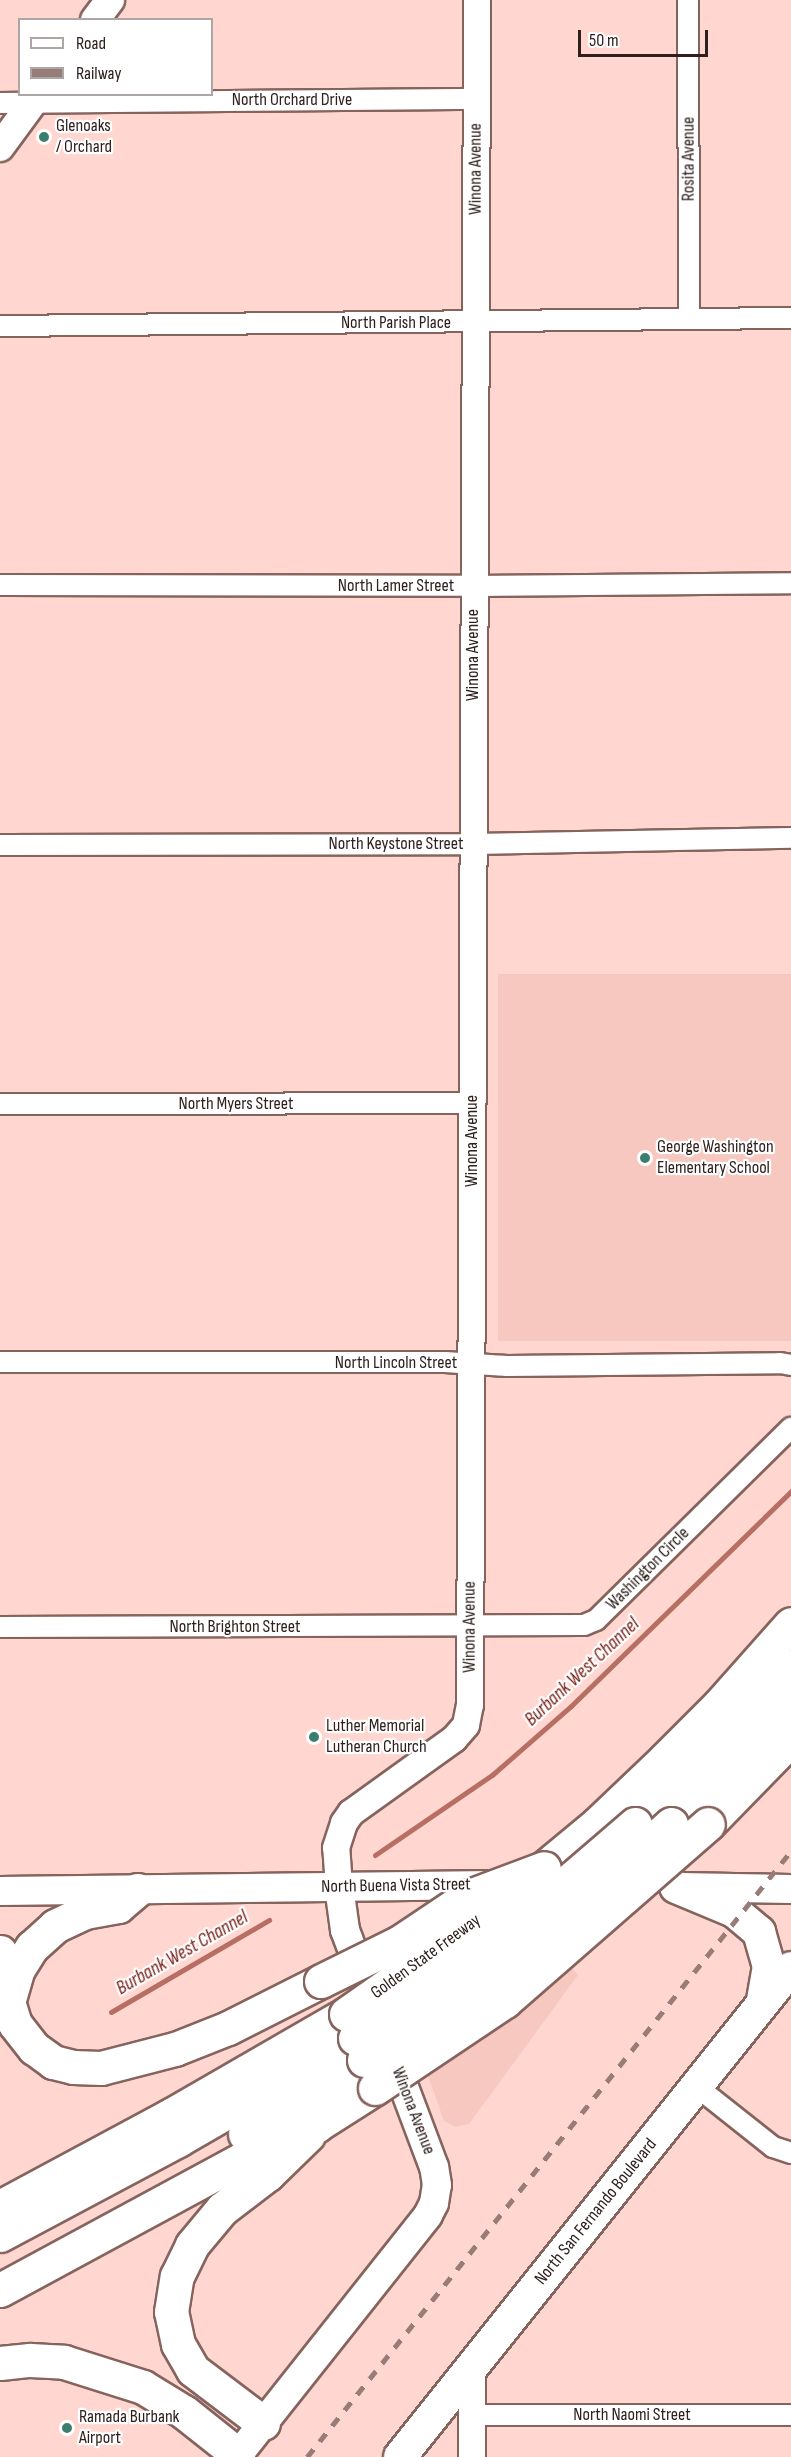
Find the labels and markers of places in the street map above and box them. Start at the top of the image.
place label: Glenoaks / Orchard [56,116,112,158]
marker: Glenoaks / Orchard [37,130,51,144]
place label: George Washington Elementary School [657,1137,774,1180]
marker: George Washington Elementary School [638,1151,652,1165]
place label: Luther Memorial Lutheran Church [326,1716,427,1758]
marker: Luther Memorial Lutheran Church [307,1730,321,1744]
place label: Ramada Burbank Airport [79,2407,179,2450]
marker: Ramada Burbank Airport [60,2421,74,2435]

